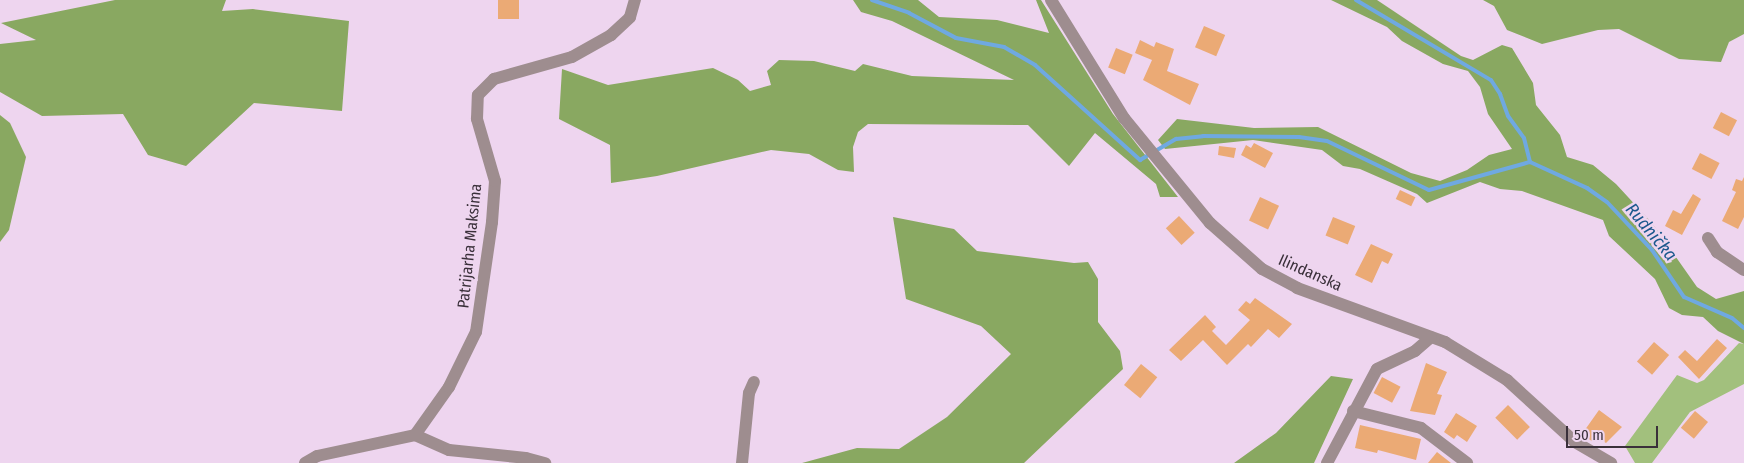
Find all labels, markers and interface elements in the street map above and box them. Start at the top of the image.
street label: Patrijarha Maksima [454,183,486,309]
water label: Rudnička [1621,199,1681,265]
street label: Ilindanska [1275,250,1345,296]
scale bar [1569,416,1662,448]
text: 50 m [1574,426,1604,444]

